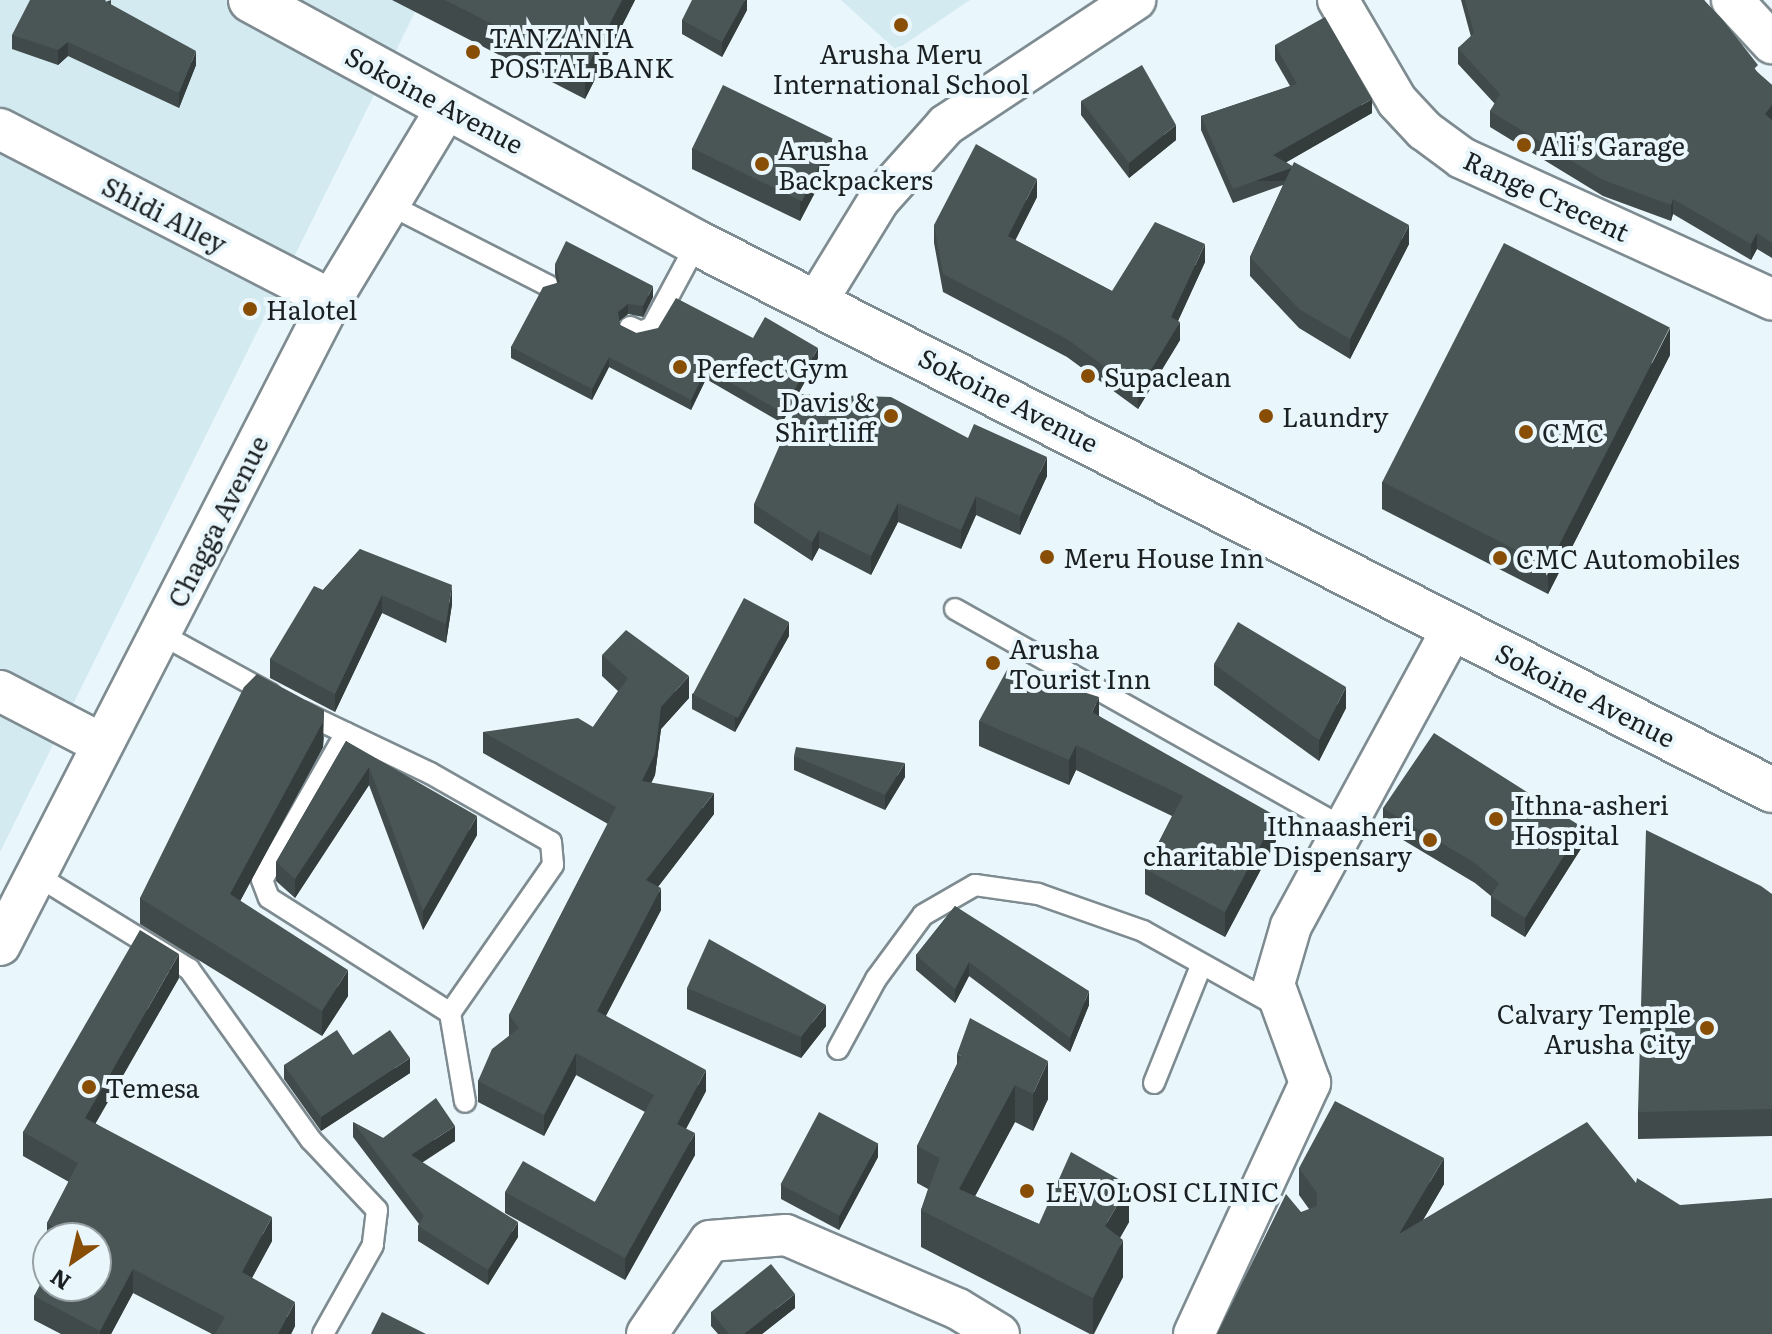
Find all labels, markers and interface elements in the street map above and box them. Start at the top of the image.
marker: Arusha Meru International School [892,16,910,34]
place label: TANZANIA POSTAL BANK [489,21,674,82]
place label: Arusha Meru International School [773,37,1029,98]
street label: Sokoine Avenue [341,39,529,159]
marker: TANZANIA POSTAL BANK [464,43,482,61]
place label: Ali's Garage [1540,129,1685,161]
place label: Arusha Backpackers [778,133,933,194]
marker: Ali's Garage [1515,136,1533,154]
street label: Range Crecent [1459,143,1635,247]
marker: Arusha Backpackers [753,155,771,173]
street label: Shidi Alley [98,169,232,259]
place label: Halotel [266,293,357,325]
marker: Halotel [241,300,259,318]
street label: Sokoine Avenue [914,340,1104,458]
place label: Perfect Gym [696,351,848,383]
marker: Perfect Gym [671,358,689,376]
place label: Supaclean [1104,360,1231,392]
marker: Supaclean [1079,367,1097,385]
place label: Davis & Shirtliff [775,385,875,446]
place label: Laundry [1282,400,1389,432]
marker: Davis & Shirtliff [882,407,900,425]
marker: Laundry [1257,407,1275,425]
place label: CMC [1542,416,1604,448]
marker: CMC [1517,423,1535,441]
street label: Chagga Avenue [160,430,274,612]
place label: Meru House Inn [1063,541,1264,573]
place label: CMC Automobiles [1516,542,1740,574]
marker: Meru House Inn [1038,548,1056,566]
marker: CMC Automobiles [1491,549,1509,567]
place label: Arusha Tourist Inn [1009,632,1151,694]
street label: Sokoine Avenue [1491,635,1681,753]
marker: Arusha Tourist Inn [984,654,1002,672]
place label: Ithna-asheri Hospital [1514,788,1669,850]
marker: Ithna-asheri Hospital [1485,808,1507,830]
place label: Ithnaasheri charitable Dispensary [1143,809,1412,870]
marker: Ithnaasheri charitable Dispensary [1419,829,1441,851]
place label: Calvary Temple Arusha City [1497,997,1691,1058]
marker: Calvary Temple Arusha City [1698,1019,1716,1037]
place label: Temesa [105,1071,200,1103]
marker: Temesa [80,1078,98,1096]
place label: LEVOLOSI CLINIC [1045,1175,1279,1207]
marker: LEVOLOSI CLINIC [1016,1180,1038,1202]
north arrow [32,1222,112,1302]
text: N [43,1262,76,1299]

